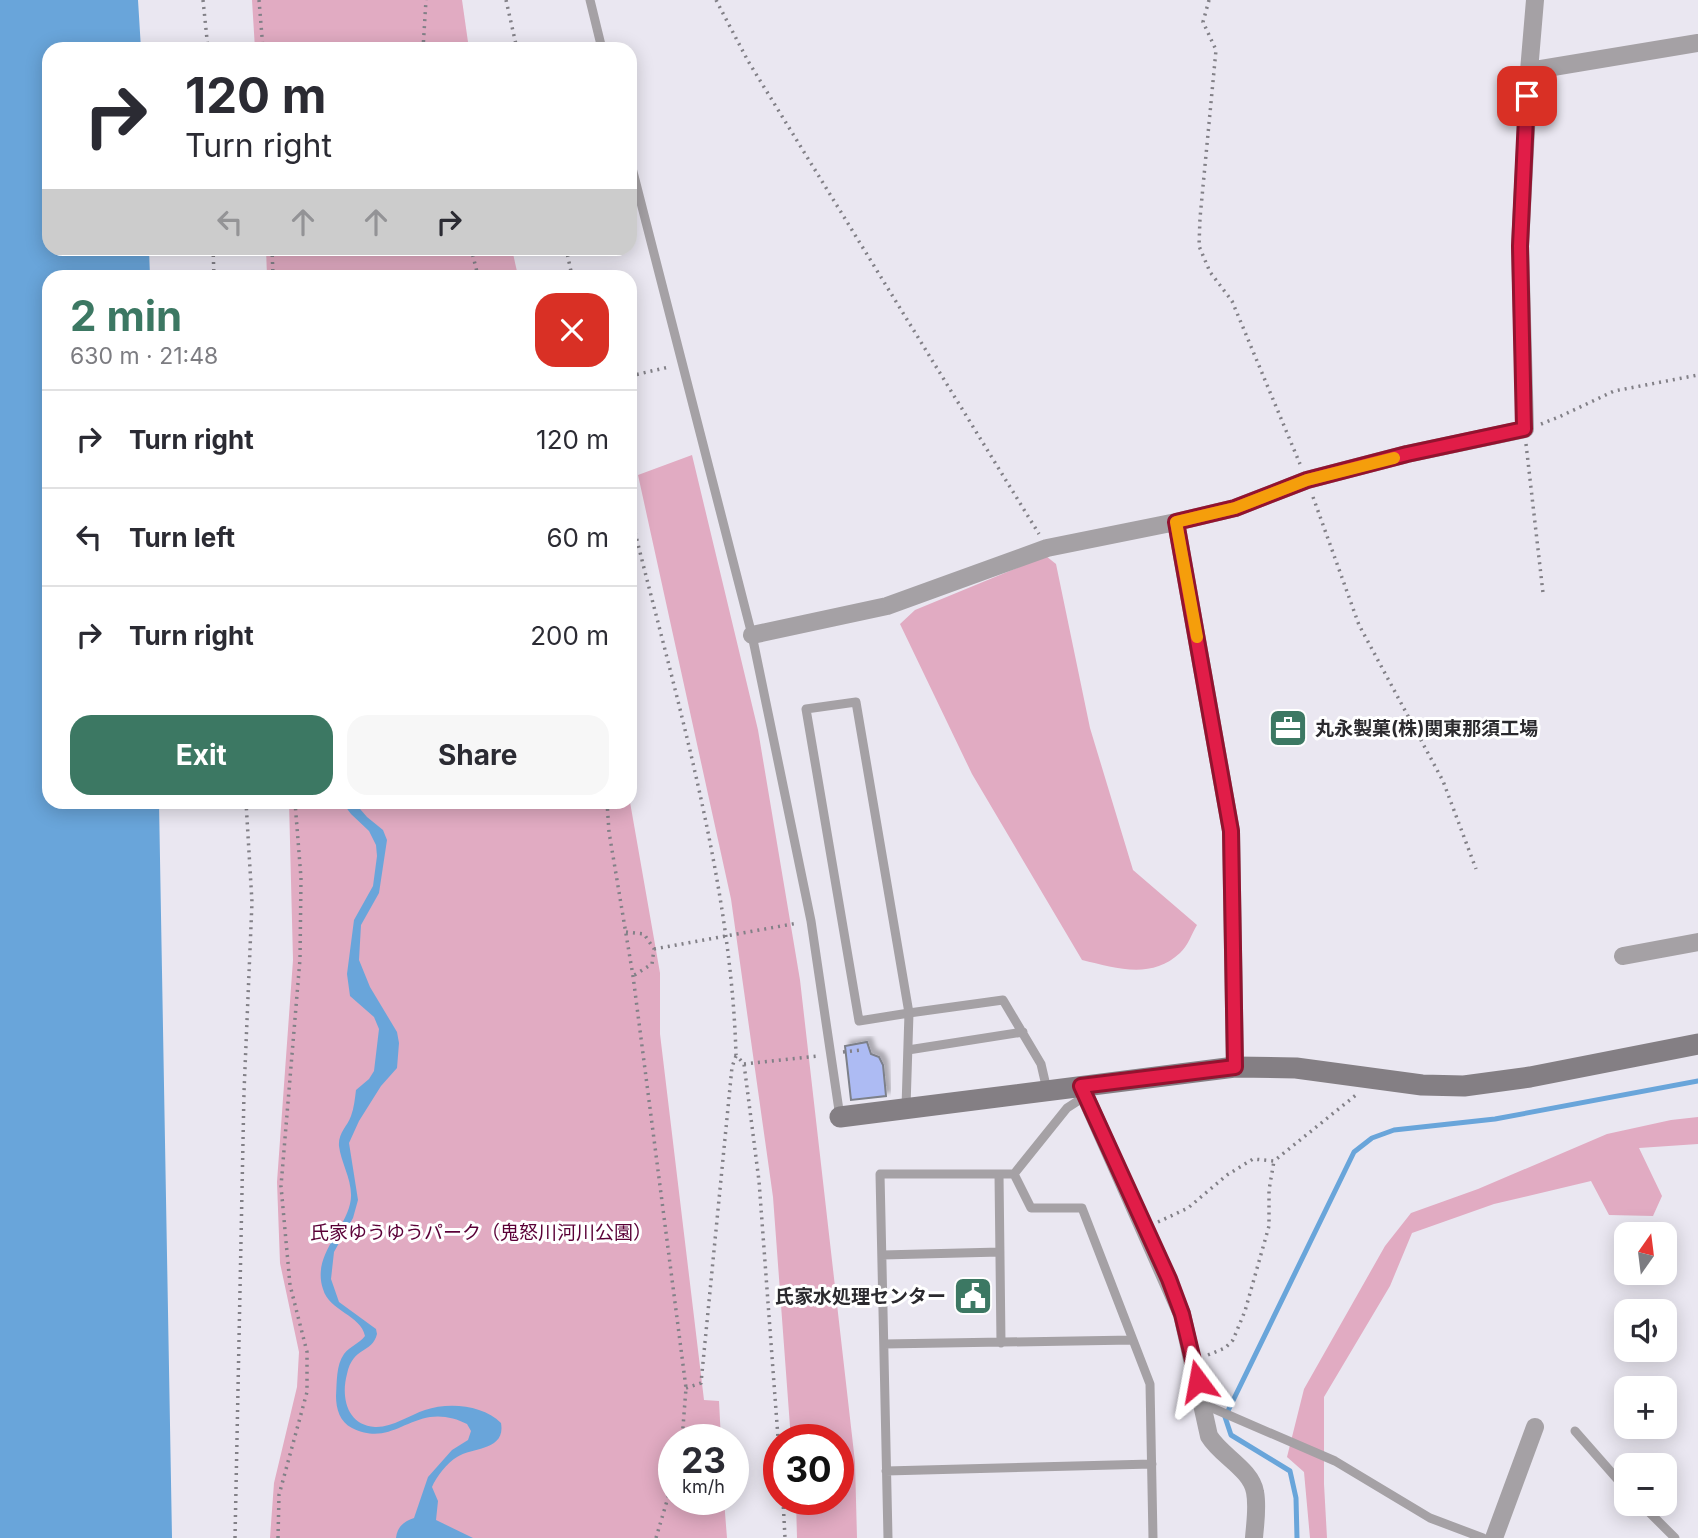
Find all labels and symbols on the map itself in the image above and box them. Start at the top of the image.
pin [1497,66,1557,126]
office icon: 丸永製菓(株)関東那須工場 [1267,707,1309,749]
place label: 丸永製菓(株)関東那須工場 [1315,717,1538,740]
park label: 氏家ゆうゆうパーク（鬼怒川河川公園） [310,1221,652,1244]
north arrow [1614,1222,1676,1284]
public building icon: 氏家水処理センター [952,1275,994,1317]
place label: 氏家水処理センター [775,1285,946,1308]
position arrow [1161,1344,1235,1418]
speed limit sign: 30 [763,1424,854,1515]

